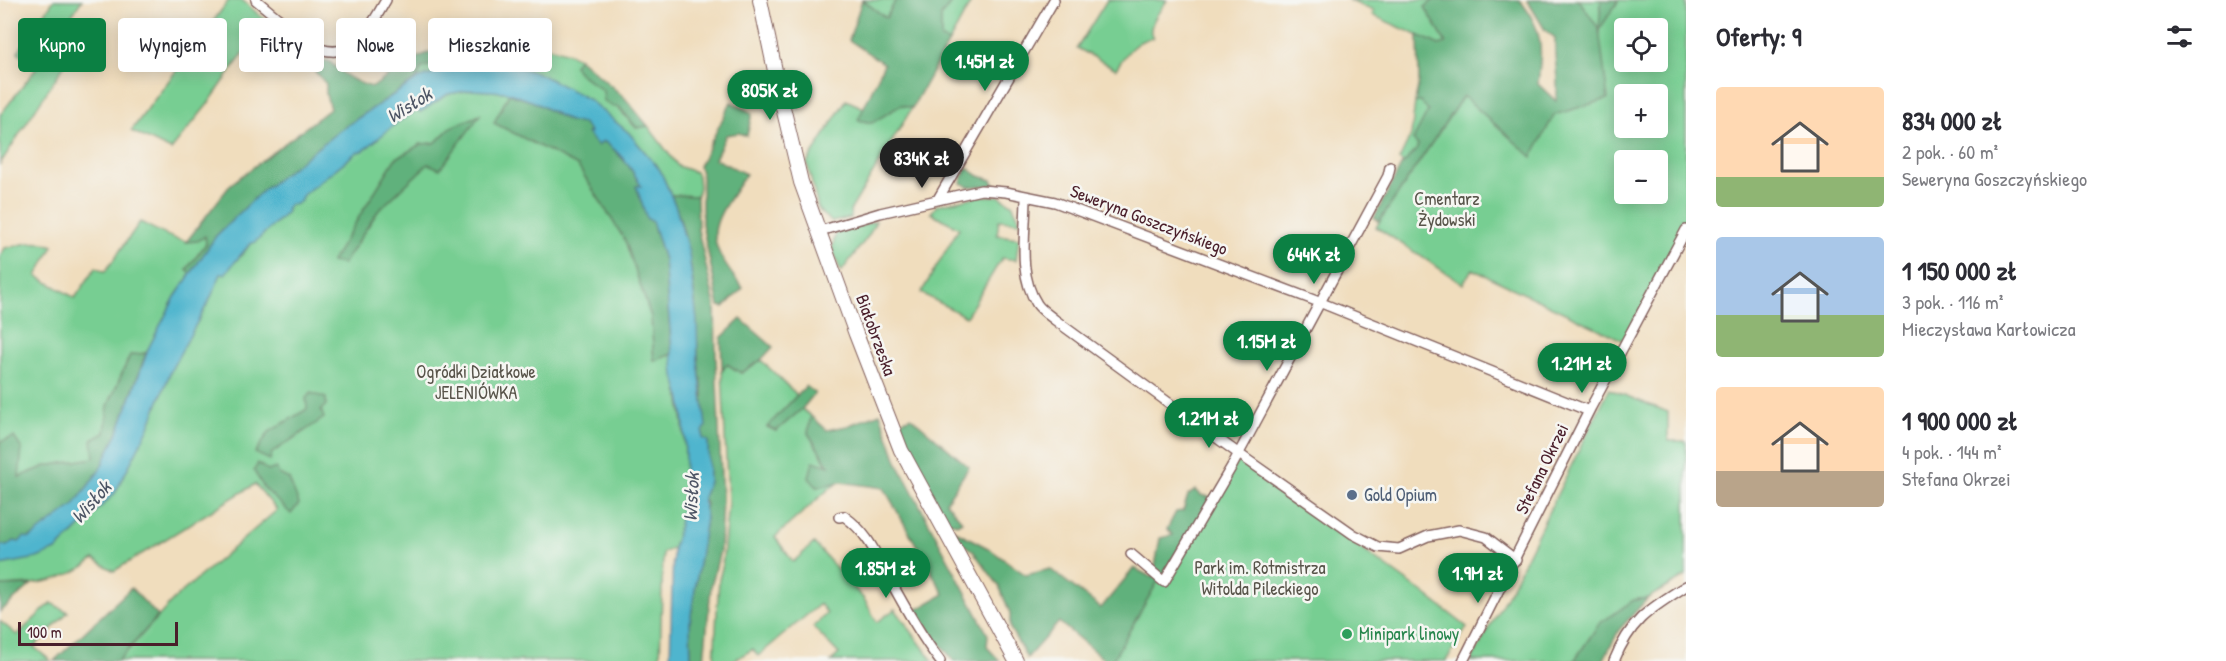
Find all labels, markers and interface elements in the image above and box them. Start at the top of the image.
chip: Kupno [18,18,106,72]
chip: Wynajem [118,18,227,72]
chip: Filtry [239,18,324,72]
chip: Nowe [336,18,416,72]
chip: Mieszkanie [428,18,552,72]
map controls [1614,18,1668,204]
button: locate [1614,18,1668,72]
text: Oferty: 9 [1716,19,1802,54]
icon: filters [2163,20,2196,53]
pin: 1.45M zł [923,41,1047,92]
text: 1.45M zł [955,47,1015,74]
pin: 805K zł [715,70,825,121]
text: 805K zł [741,76,799,103]
water label: Wisłok [381,79,438,129]
button: + [1614,84,1668,138]
text: 834 000 zł [1902,103,2003,138]
icon: home [1764,111,1836,183]
pin: 834K zł [867,138,977,189]
text: 2 pok. · 60 m² [1902,138,1998,165]
text: 834K zł [894,144,950,171]
button: − [1614,150,1668,204]
text: Seweryna Goszczyńskiego [1902,165,2087,192]
street label: Seweryna Goszczyńskiego [1067,178,1231,261]
park label: Cmentarz Żydowski [1414,186,1480,232]
pin: 644K zł [1259,234,1369,285]
text: 644K zł [1287,240,1341,267]
text: 1 150 000 zł [1902,253,2017,288]
icon: home [1764,261,1836,333]
text: 3 pok. · 116 m² [1902,288,2003,315]
street label: Białobrzeska [850,291,903,379]
text: Mieczysława Karłowicza [1902,315,2076,342]
pin: 1.15M zł [1205,321,1329,372]
text: 1.15M zł [1237,327,1297,354]
pin: 1.21M zł [1520,343,1644,394]
text: 1.21M zł [1552,349,1612,376]
park label: Ogródki Działkowe JELENIÓWKA [416,359,536,405]
pin: 1.21M zł [1147,398,1271,449]
text: 1 900 000 zł [1902,403,2018,438]
text: 1.21M zł [1179,404,1239,431]
icon: home [1764,411,1836,483]
street label: Stefana Okrzei [1509,419,1574,518]
text: 4 pok. · 144 m² [1902,438,2002,465]
text: Stefana Okrzei [1902,465,2011,492]
water label: Wisłok [676,470,705,522]
water label: Wisłok [64,473,118,529]
place label: Gold Opium [1364,482,1437,507]
marker: Gold Opium [1345,488,1359,502]
pin: 1.85M zł [824,548,948,599]
pin: 1.9M zł [1423,553,1533,604]
text: 1.85M zł [855,554,917,581]
park label: Park im. Rotmistrza Witolda Pileckiego [1194,555,1326,601]
text: 1.9M zł [1452,559,1504,586]
scale bar [18,619,178,646]
text: 100 m [27,621,62,643]
place label: Minipark linowy [1359,621,1460,646]
marker: Minipark linowy [1340,627,1354,641]

